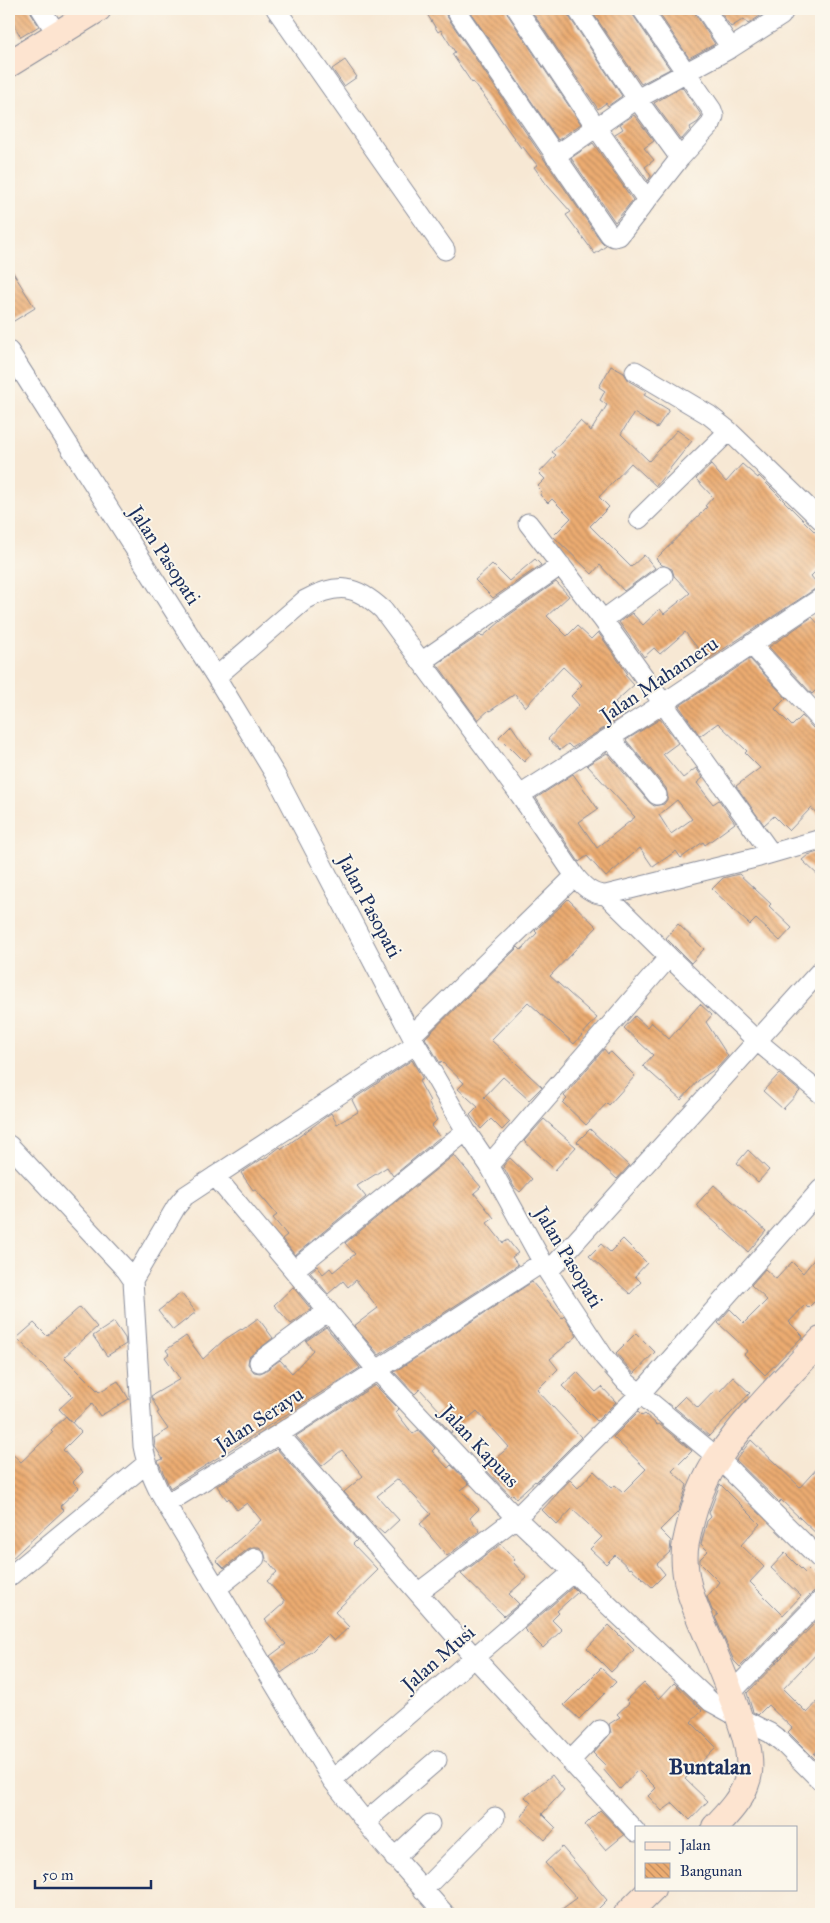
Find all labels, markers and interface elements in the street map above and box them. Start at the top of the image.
street label: Jalan Pasopati [122,499,206,610]
street label: Jalan Mahameru [594,631,723,729]
street label: Jalan Pasopati [331,849,407,962]
street label: Jalan Pasopati [528,1201,609,1313]
street label: Jalan Serayu [209,1381,309,1458]
street label: Jalan Kapuas [434,1398,524,1493]
street label: Jalan Musi [395,1619,480,1698]
district label: Buntalan [669,1753,751,1780]
legend [635,1826,798,1890]
text: Jalan [678,1836,711,1855]
scale bar [35,1858,151,1890]
text: Bangunan [680,1862,742,1880]
text: 50 m [42,1866,74,1884]

